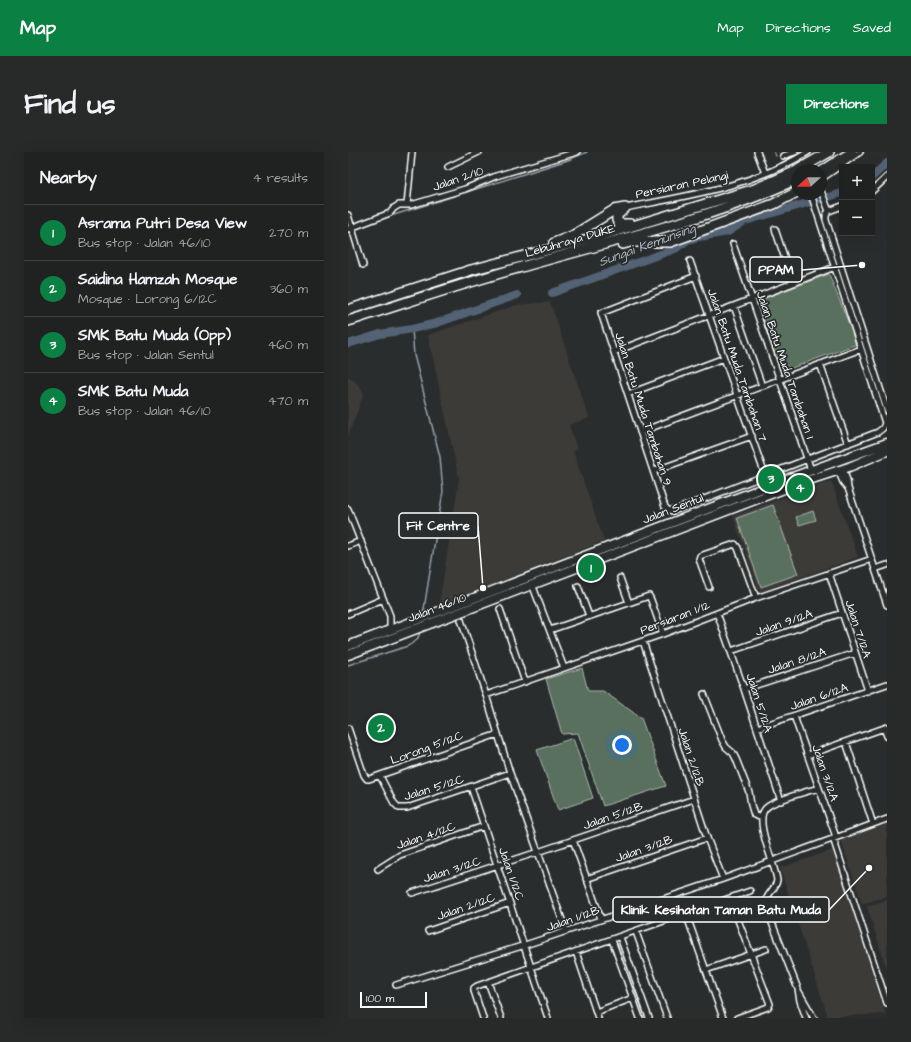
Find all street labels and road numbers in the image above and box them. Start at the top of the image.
street label: Jalan 2/10 [430,162,486,196]
street label: Persiaran Pelangi [634,167,730,204]
street label: Lebuhraya DUKE [523,220,617,263]
street label: Jalan Batu Muda Tambahan 7 [703,286,771,444]
street label: Jalan Batu Muda Tambahan 1 [752,289,818,441]
street label: Jalan Batu Muda Tambahan 9 [610,330,676,488]
street label: Jalan Sentul [640,490,706,528]
street label: Jalan 46/10 [405,589,469,627]
street label: Persiaran 1/12 [638,597,713,639]
street label: Jalan 7/12A [841,598,875,661]
street label: Jalan 9/12A [753,605,815,641]
street label: Jalan 8/12A [766,643,829,678]
street label: Jalan 5/12A [741,671,777,735]
street label: Jalan 6/12A [788,679,851,715]
street label: Jalan 2/12B [674,726,709,789]
street label: Lorong 5/12C [388,727,467,770]
street label: Jalan 3/12A [807,742,843,804]
street label: Jalan 5/12C [402,771,467,805]
street label: Jalan 5/12B [581,798,646,834]
street label: Jalan 4/12C [394,818,458,854]
street label: Jalan 3/12B [613,831,675,867]
street label: Jalan 1/12C [494,845,528,903]
street label: Jalan 3/12C [421,853,484,887]
street label: Jalan 2/12C [435,889,498,925]
street label: Jalan 1/12B [544,902,602,936]

